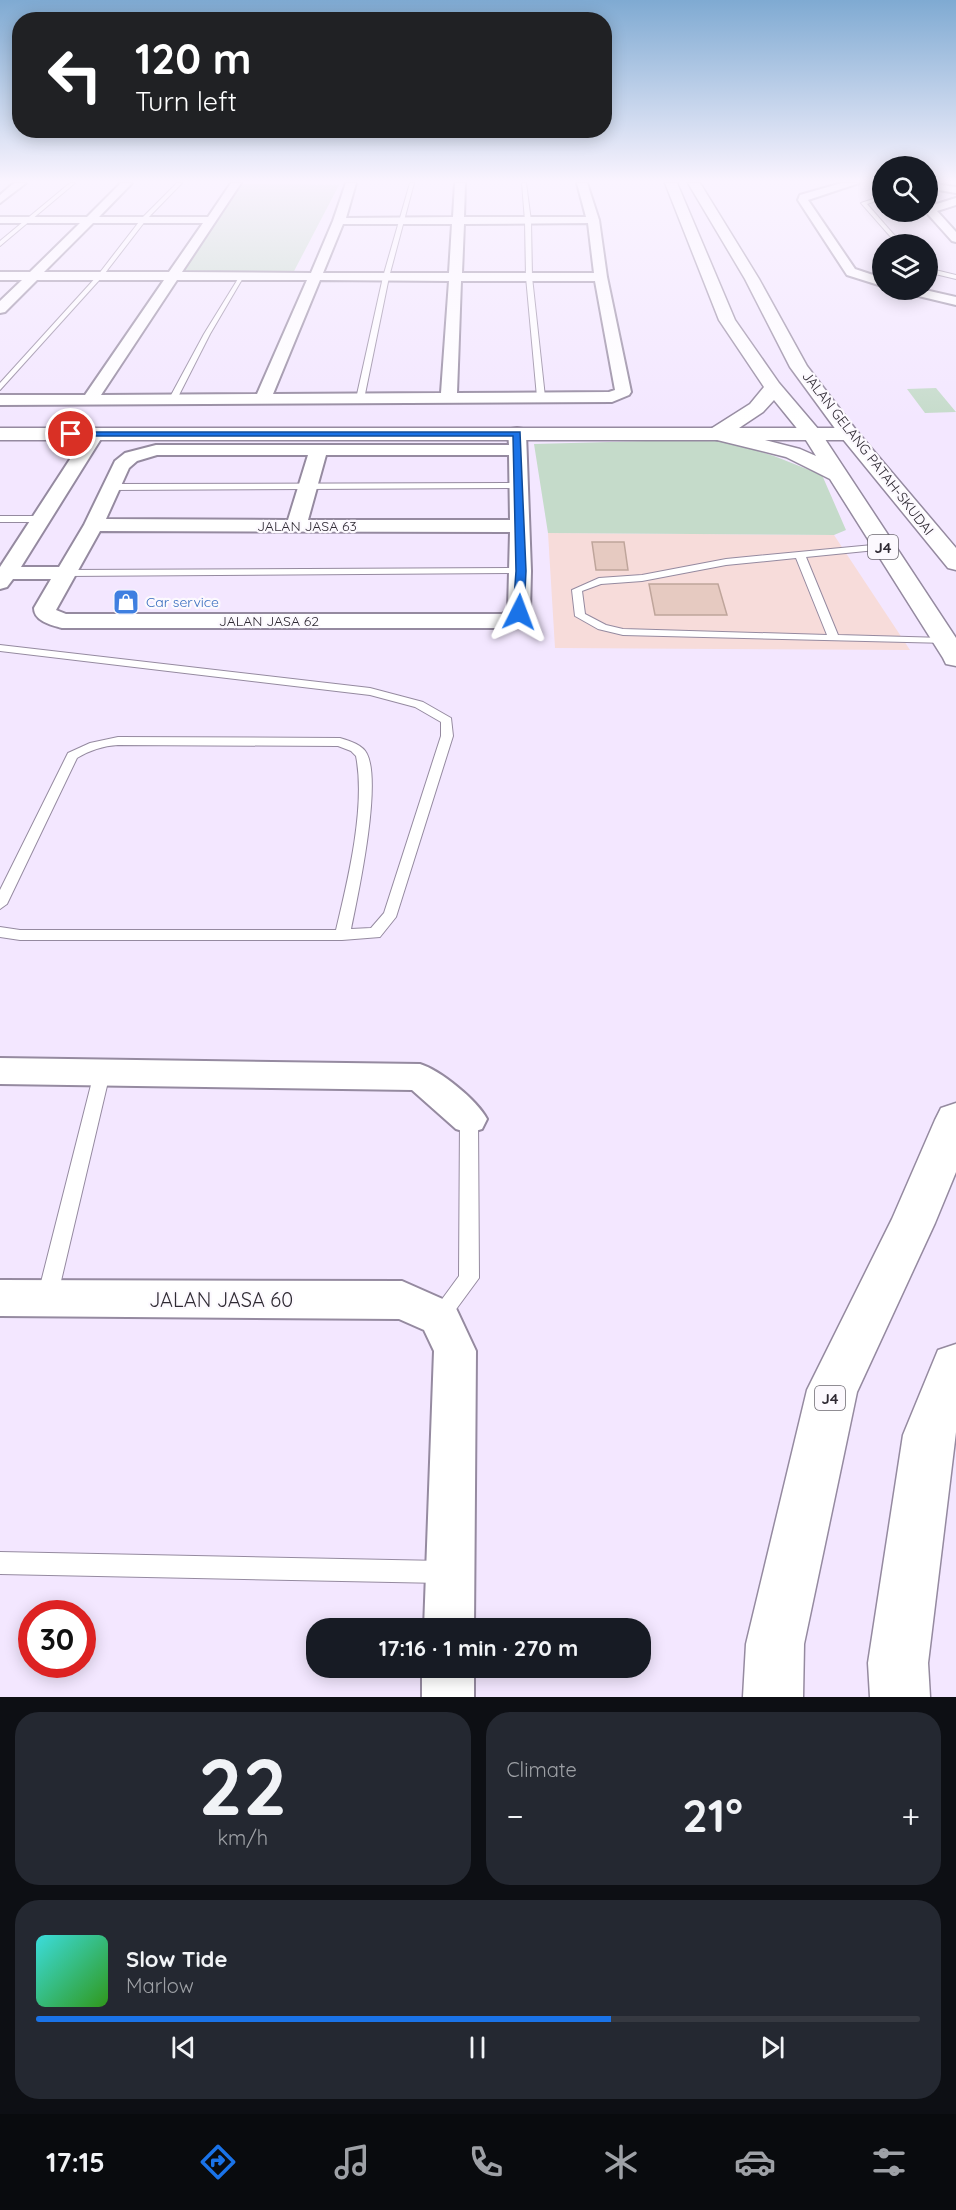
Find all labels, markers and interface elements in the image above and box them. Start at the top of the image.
text: 120 m [135,32,252,85]
icon: left [36,36,114,114]
text: Turn left [135,84,237,118]
map controls [872,156,938,300]
button: search [872,156,938,222]
button: layers [872,234,938,300]
street label: JALAN GELANG PATAH-SKUDAI [798,367,938,539]
pin [45,408,96,459]
icon: arrive [54,417,87,450]
street label: JALAN JASA 63 [257,517,357,535]
road number: J4 [868,535,898,559]
position arrow [487,580,551,644]
shop icon: Car service [111,587,141,617]
place label: Car service [146,593,219,611]
street label: JALAN JASA 62 [219,612,319,630]
street label: JALAN JASA 60 [149,1287,293,1312]
road number: J4 [815,1386,845,1410]
speed limit sign: 30 [18,1600,96,1678]
text: 17:16 · 1 min · 270 m [379,1634,578,1662]
text: 22 [198,1737,287,1835]
text: Climate [507,1757,577,1782]
text: 21° [682,1787,743,1843]
text: − [507,1795,524,1836]
text: + [901,1795,920,1836]
text: km/h [217,1825,268,1850]
text: Slow Tide [126,1945,227,1973]
text: Marlow [126,1973,194,1998]
icon: previous [167,2031,200,2064]
icon: pause [461,2031,494,2064]
icon: next [756,2031,789,2064]
icon: directions [197,2141,239,2183]
icon: music [331,2141,373,2183]
icon: phone [465,2141,507,2183]
icon: climate [600,2141,642,2183]
icon: car [734,2141,776,2183]
icon: filters [868,2141,910,2183]
text: 17:15 [46,2145,105,2179]

